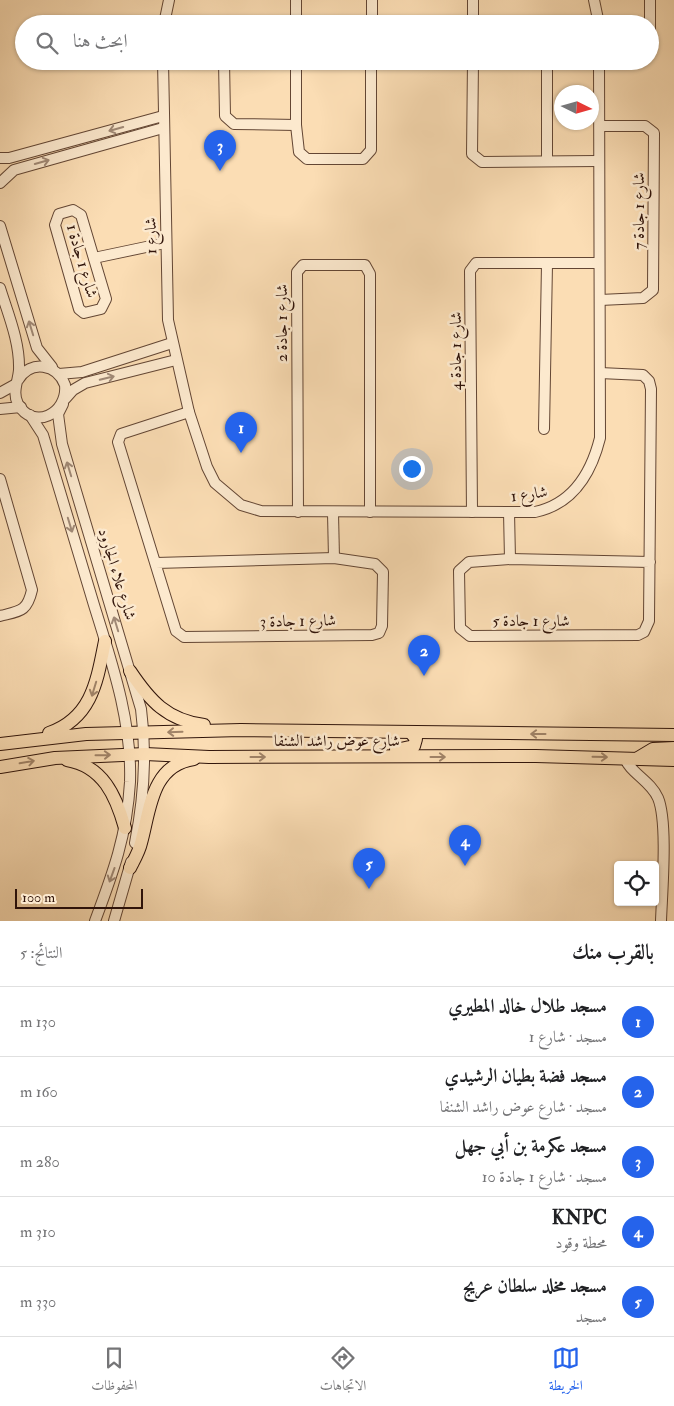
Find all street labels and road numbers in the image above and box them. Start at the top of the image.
street label: شارع 1 جادة 7 [629,172,652,250]
street label: شارع 1 [141,217,164,255]
street label: شارع 1 جادة 1 [59,222,102,301]
street label: شارع 1 جادة 2 [272,284,295,362]
street label: شارع 1 جادة 4 [446,312,469,390]
street label: شارع 1 [509,482,549,509]
street label: شارع علاء الجارود [91,526,140,623]
street label: شارع 1 جادة 3 [260,610,336,635]
street label: شارع 1 جادة 5 [492,611,570,634]
street label: شارع عوض راشد الشنفا [274,731,400,754]

